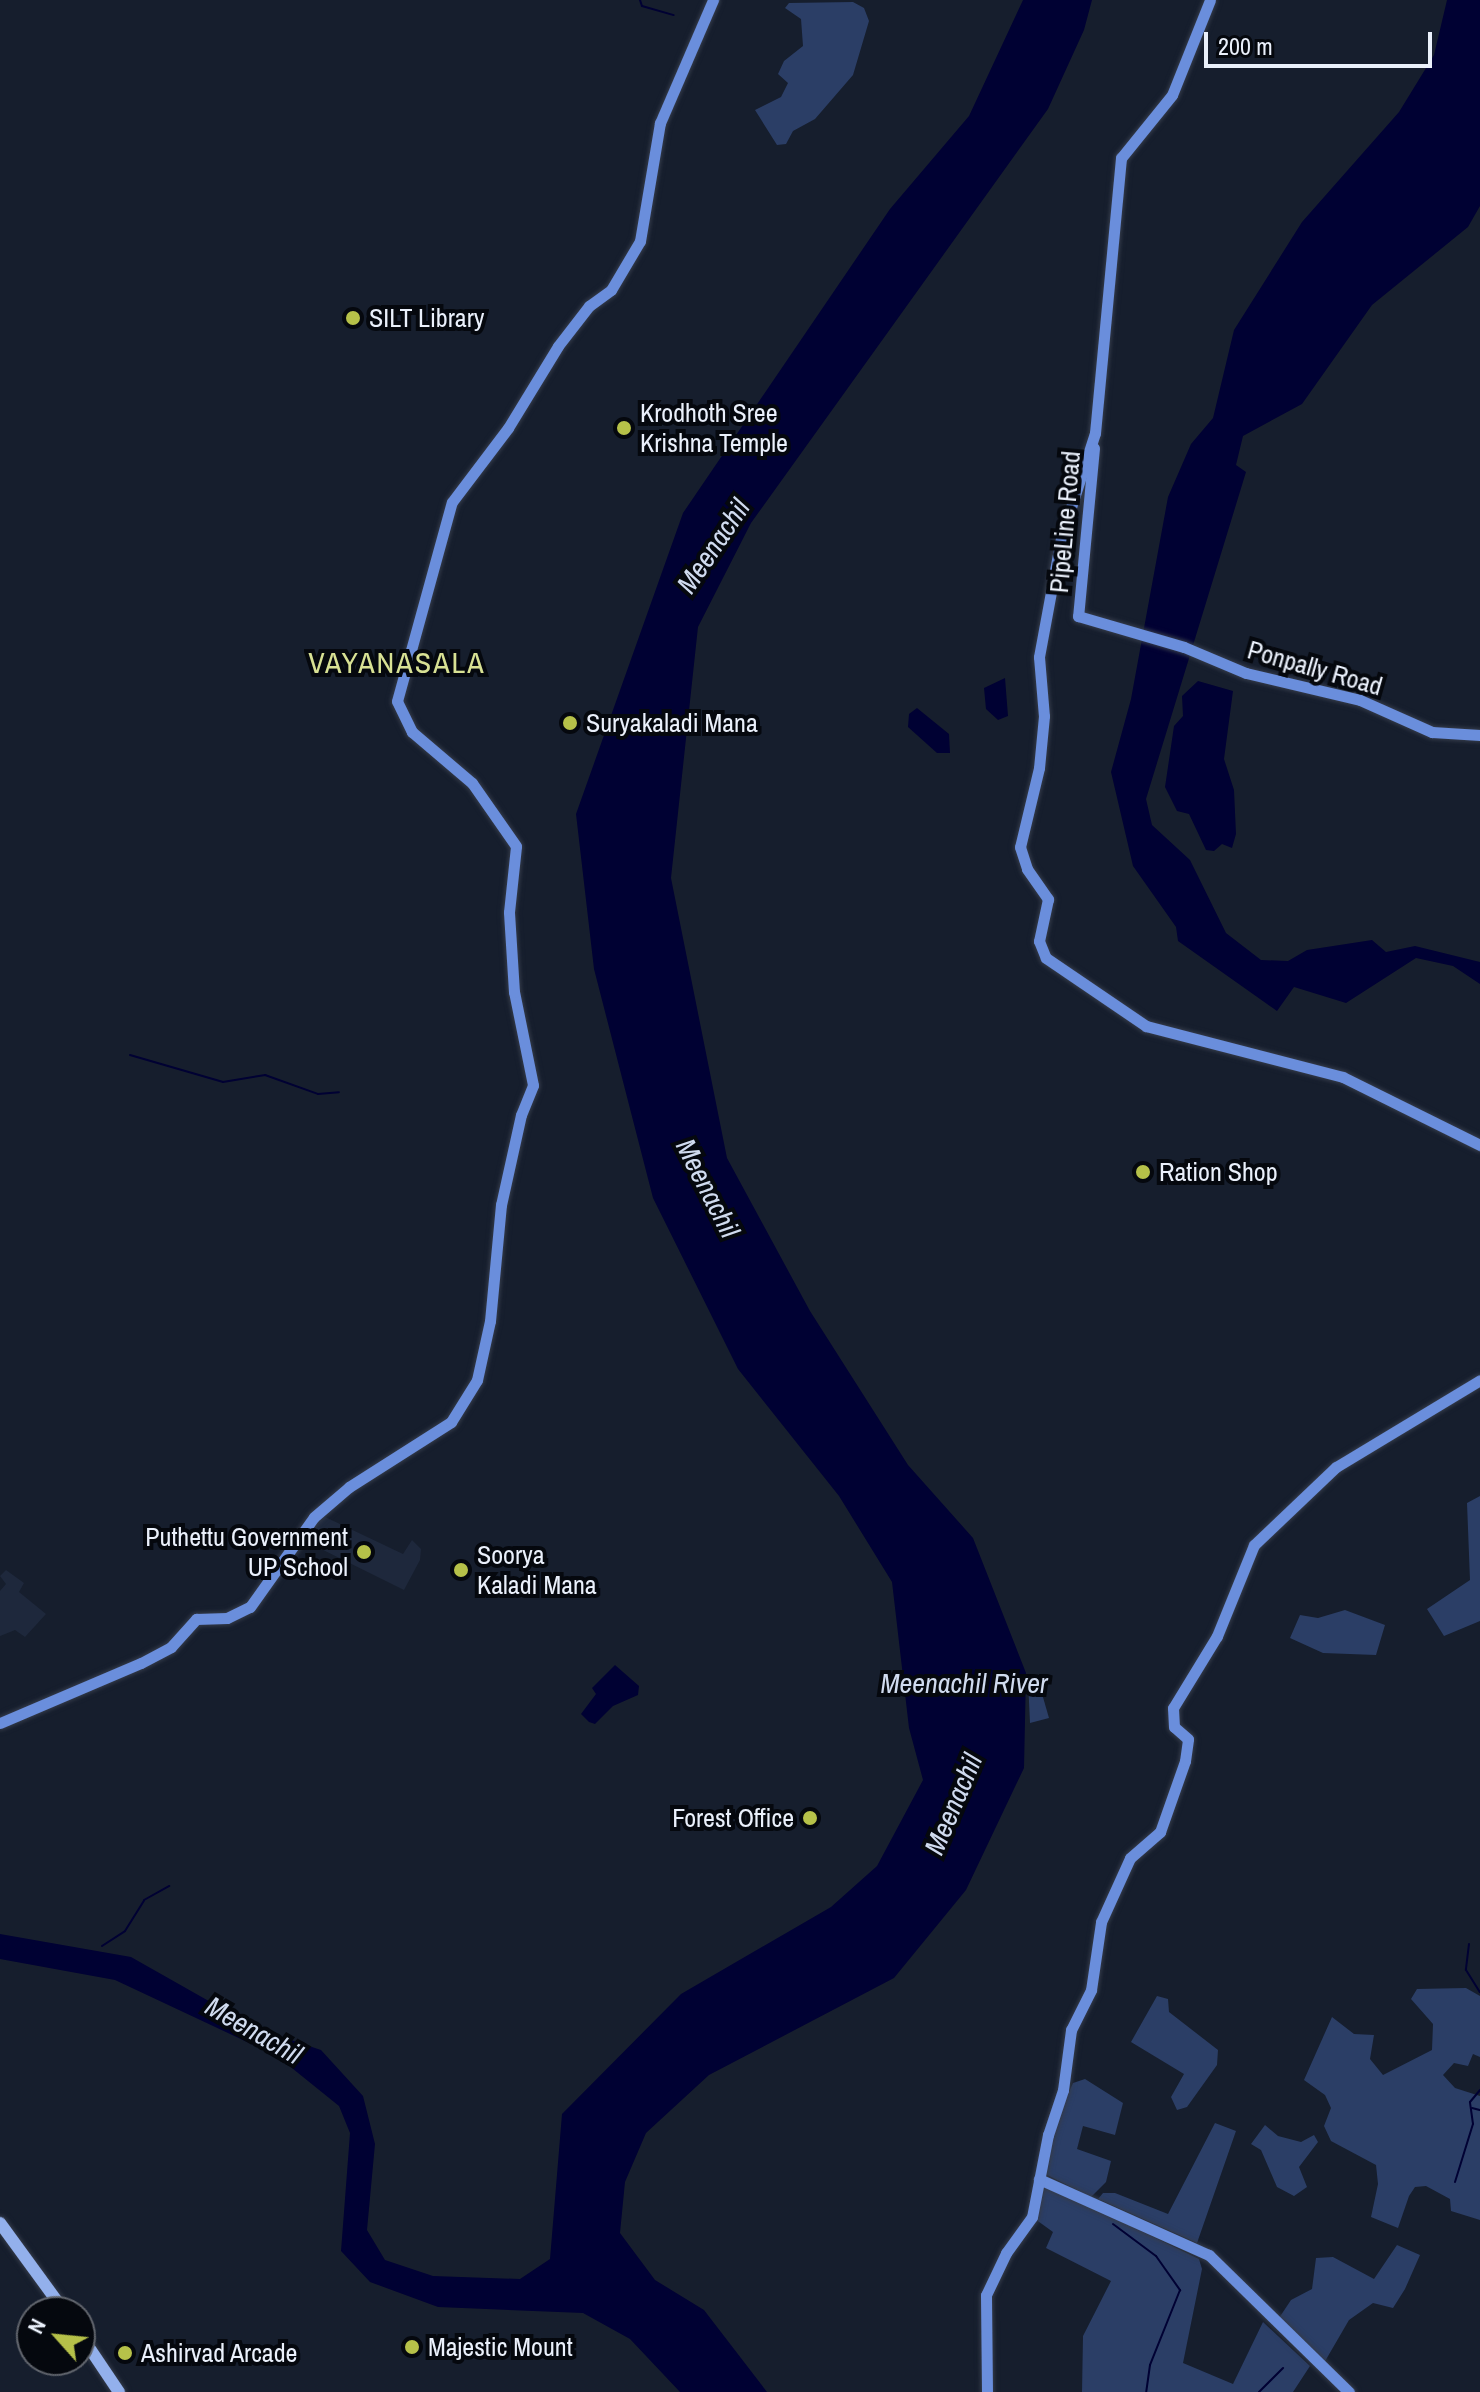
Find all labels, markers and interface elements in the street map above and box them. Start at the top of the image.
scale bar [1208,16,1436,66]
text: 200 m [1218,30,1273,62]
place label: SILT Library [369,302,485,334]
marker: SILT Library [344,309,362,327]
place label: Krodhoth Sree Krishna Temple [640,397,788,458]
marker: Krodhoth Sree Krishna Temple [615,419,633,437]
street label: PipeLine Road [1043,450,1087,594]
water label: Meenachil [669,493,757,599]
street label: Ponpally Road [1244,634,1386,702]
district label: VAYANASALA [308,644,486,680]
place label: Suryakaladi Mana [586,707,758,739]
marker: Suryakaladi Mana [561,714,579,732]
water label: Meenachil [669,1133,747,1243]
place label: Ration Shop [1159,1156,1278,1188]
marker: Ration Shop [1134,1163,1152,1181]
place label: Puthettu Government UP School [145,1521,348,1582]
place label: Soorya Kaladi Mana [477,1539,597,1600]
marker: Puthettu Government UP School [355,1543,373,1561]
marker: Soorya Kaladi Mana [452,1561,470,1579]
water label: Meenachil River [880,1666,1048,1700]
water label: Meenachil [917,1749,989,1859]
place label: Forest Office [672,1802,794,1834]
marker: Forest Office [801,1809,819,1827]
water label: Meenachil [200,1989,308,2071]
north arrow [16,2296,96,2376]
text: N [20,2313,53,2339]
place label: Majestic Mount [428,2331,573,2363]
place label: Ashirvad Arcade [141,2337,299,2369]
marker: Majestic Mount [403,2338,421,2356]
marker: Ashirvad Arcade [116,2344,134,2362]

